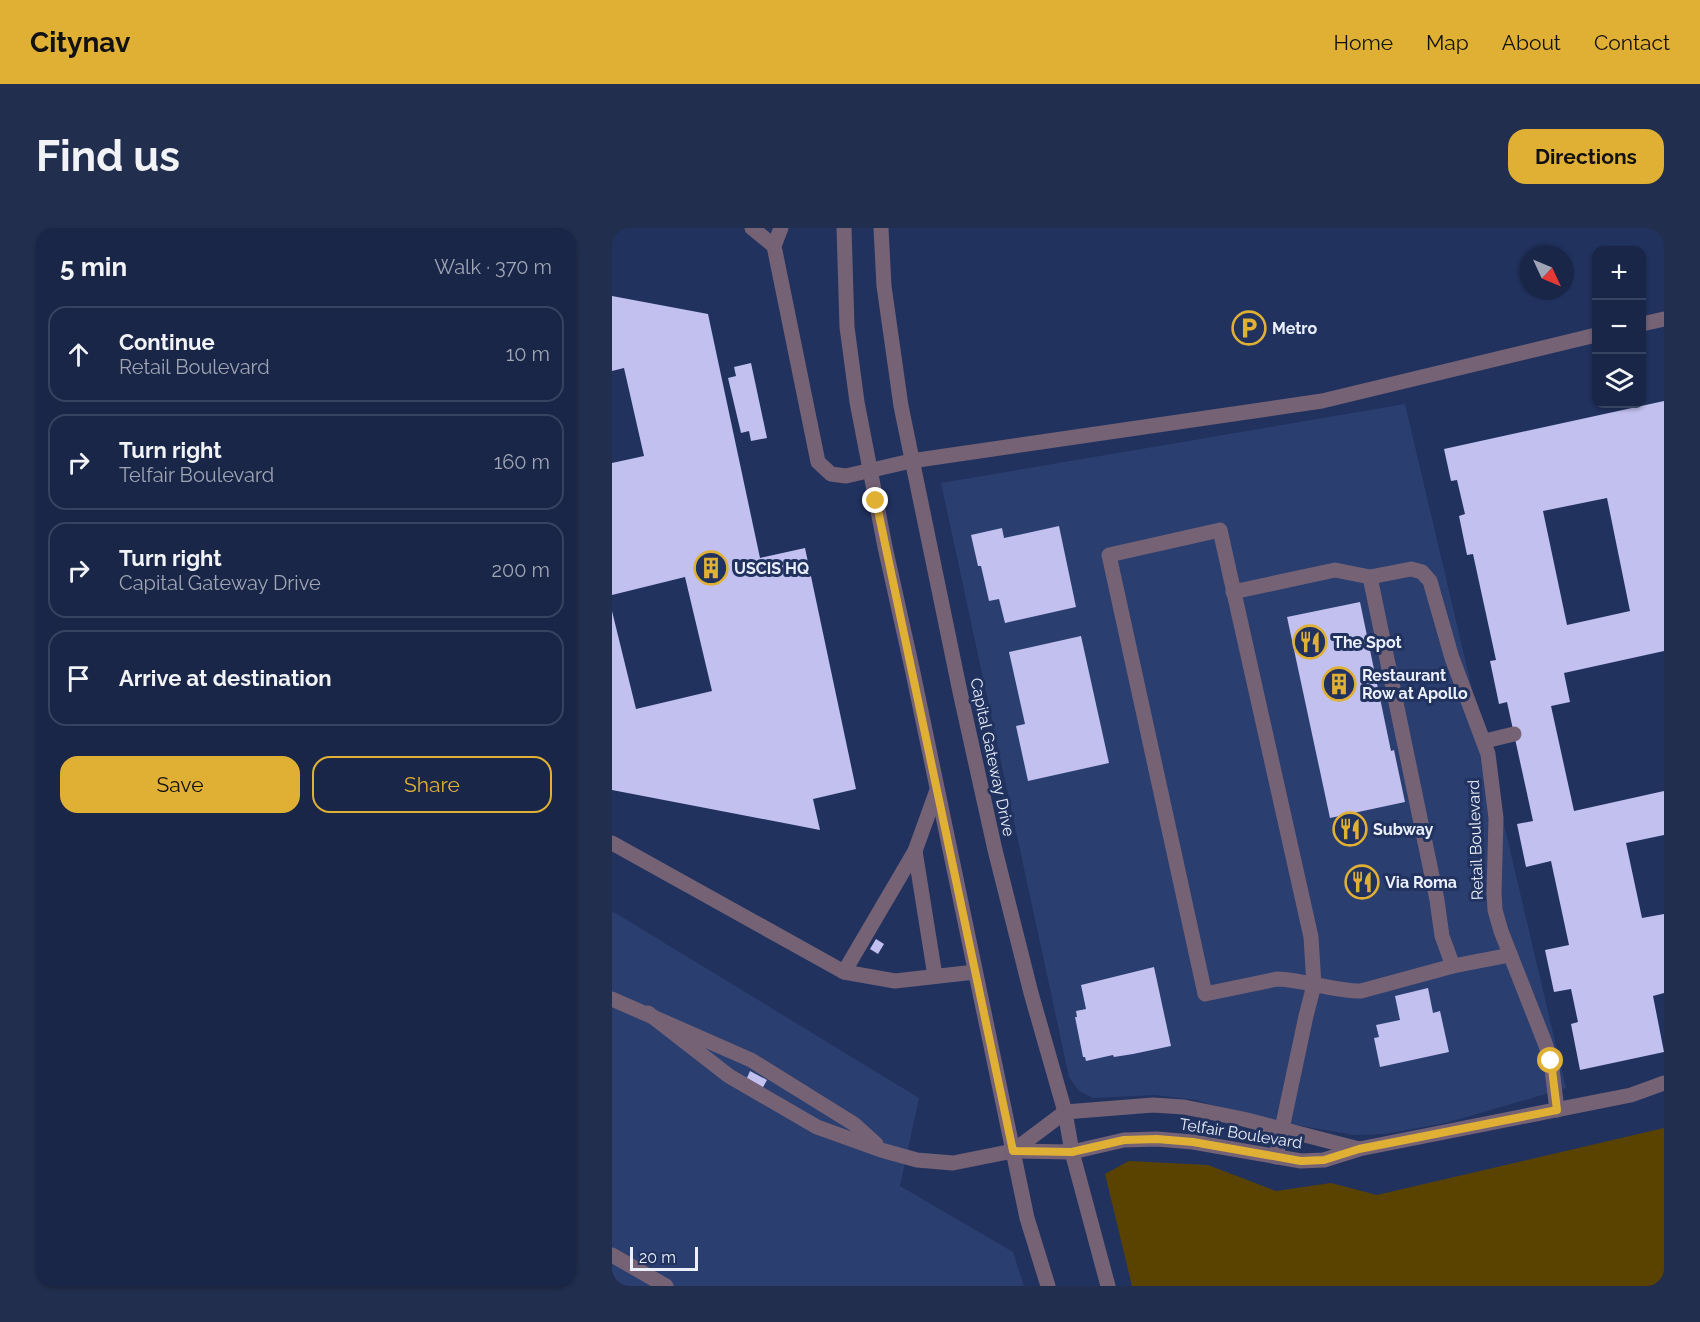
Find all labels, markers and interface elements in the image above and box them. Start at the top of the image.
text: Citynav [30,26,130,59]
text: Home [1334,30,1393,55]
text: Map [1426,30,1469,55]
text: About [1502,30,1561,55]
text: Contact [1594,30,1670,55]
button: Directions [1508,129,1664,184]
text: Find us [36,132,180,181]
north arrow [1520,246,1574,300]
map controls [1592,246,1646,408]
button: + [1592,246,1646,300]
text: 5 min [60,252,127,282]
text: Walk · 370 m [434,255,552,279]
button: − [1592,300,1646,354]
parking icon: Metro [1231,310,1267,346]
place label: Metro [1272,319,1317,338]
text: Continue [119,329,215,355]
icon: ahead [62,338,95,371]
text: 10 m [506,342,550,366]
button: layers [1592,354,1646,408]
text: Retail Boulevard [119,355,270,379]
text: Turn right [119,437,222,463]
icon: right [62,446,95,479]
text: 160 m [494,450,550,474]
text: Telfair Boulevard [119,463,274,487]
route end [862,487,888,513]
text: Turn right [119,545,222,571]
building icon: USCIS HQ [693,550,729,586]
icon: right [62,554,95,587]
text: 200 m [492,558,550,582]
place label: USCIS HQ [734,559,809,578]
text: Capital Gateway Drive [119,571,321,595]
restaurant icon: The Spot [1292,624,1328,660]
place label: The Spot [1333,633,1402,652]
icon: arrive [62,662,95,695]
text: Arrive at destination [119,665,332,691]
building icon: Restaurant Row at Apollo [1321,666,1357,702]
place label: Restaurant Row at Apollo [1362,666,1468,703]
street label: Capital Gateway Drive [966,676,1019,838]
button: Save [60,756,300,813]
button: Share [312,756,552,813]
street label: Retail Boulevard [1464,779,1487,901]
restaurant icon: Subway [1332,811,1368,847]
place label: Subway [1373,820,1434,839]
restaurant icon: Via Roma [1344,864,1380,900]
place label: Via Roma [1385,873,1457,892]
route start [1537,1047,1563,1073]
street label: Telfair Boulevard [1178,1114,1304,1153]
scale bar [630,1244,698,1272]
text: 20 m [639,1248,676,1267]

